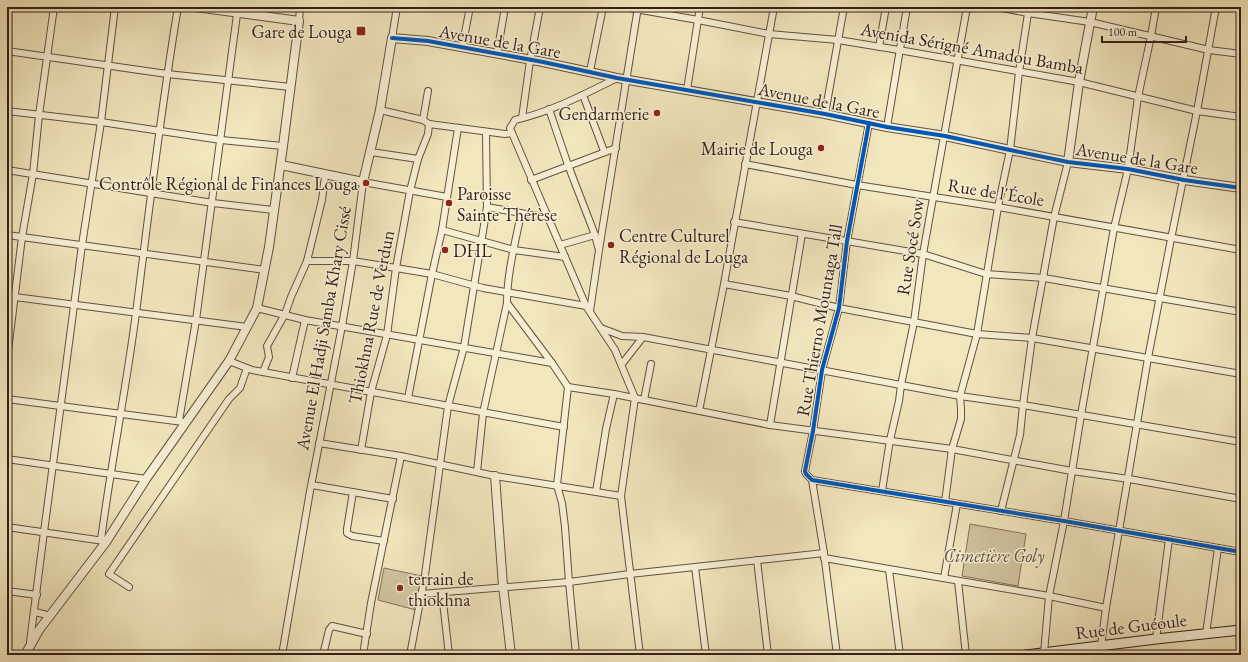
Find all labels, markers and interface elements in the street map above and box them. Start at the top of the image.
street label: Avenida Sérigné Amadou Bamba [858,17,1086,79]
scale bar [1102,18,1186,44]
street label: Avenue de la Gare [436,19,563,63]
place label: Gare de Louga [251,20,353,43]
text: 100 m [1108,24,1138,40]
marker: Gare de Louga [355,25,367,37]
street label: Avenue de la Gare [755,77,882,123]
place label: Gendarmerie [559,102,649,125]
marker: Gendarmerie [652,108,662,118]
place label: Mairie de Louga [701,137,814,160]
street label: Avenue de la Gare [1073,137,1200,179]
marker: Mairie de Louga [816,143,826,153]
place label: Contrôle Régional de Finances Louga [99,172,359,195]
street label: Rue de l'École [946,173,1046,211]
marker: Contrôle Régional de Finances Louga [361,178,371,188]
place label: Paroisse Sainte Thérèse [457,182,557,226]
street label: Rue Socé Sow [891,197,929,297]
marker: Paroisse Sainte Thérèse [444,198,454,208]
street label: Avenue El Hadji Samba Khary Cissé [290,204,356,453]
street label: Rue Thierno Mountaga Tall [791,222,847,418]
place label: Centre Culturel Régional de Louga [619,224,749,268]
street label: Thiokhna Rue de Verdun [343,228,399,406]
place label: DHL [453,239,492,262]
marker: Centre Culturel Régional de Louga [606,240,616,250]
marker: DHL [440,245,450,255]
park label: Cimetière Goly [944,544,1045,568]
place label: terrain de thiokhna [408,567,474,611]
marker: terrain de thiokhna [395,583,405,593]
street label: Rue de Guéoule [1074,608,1188,644]

